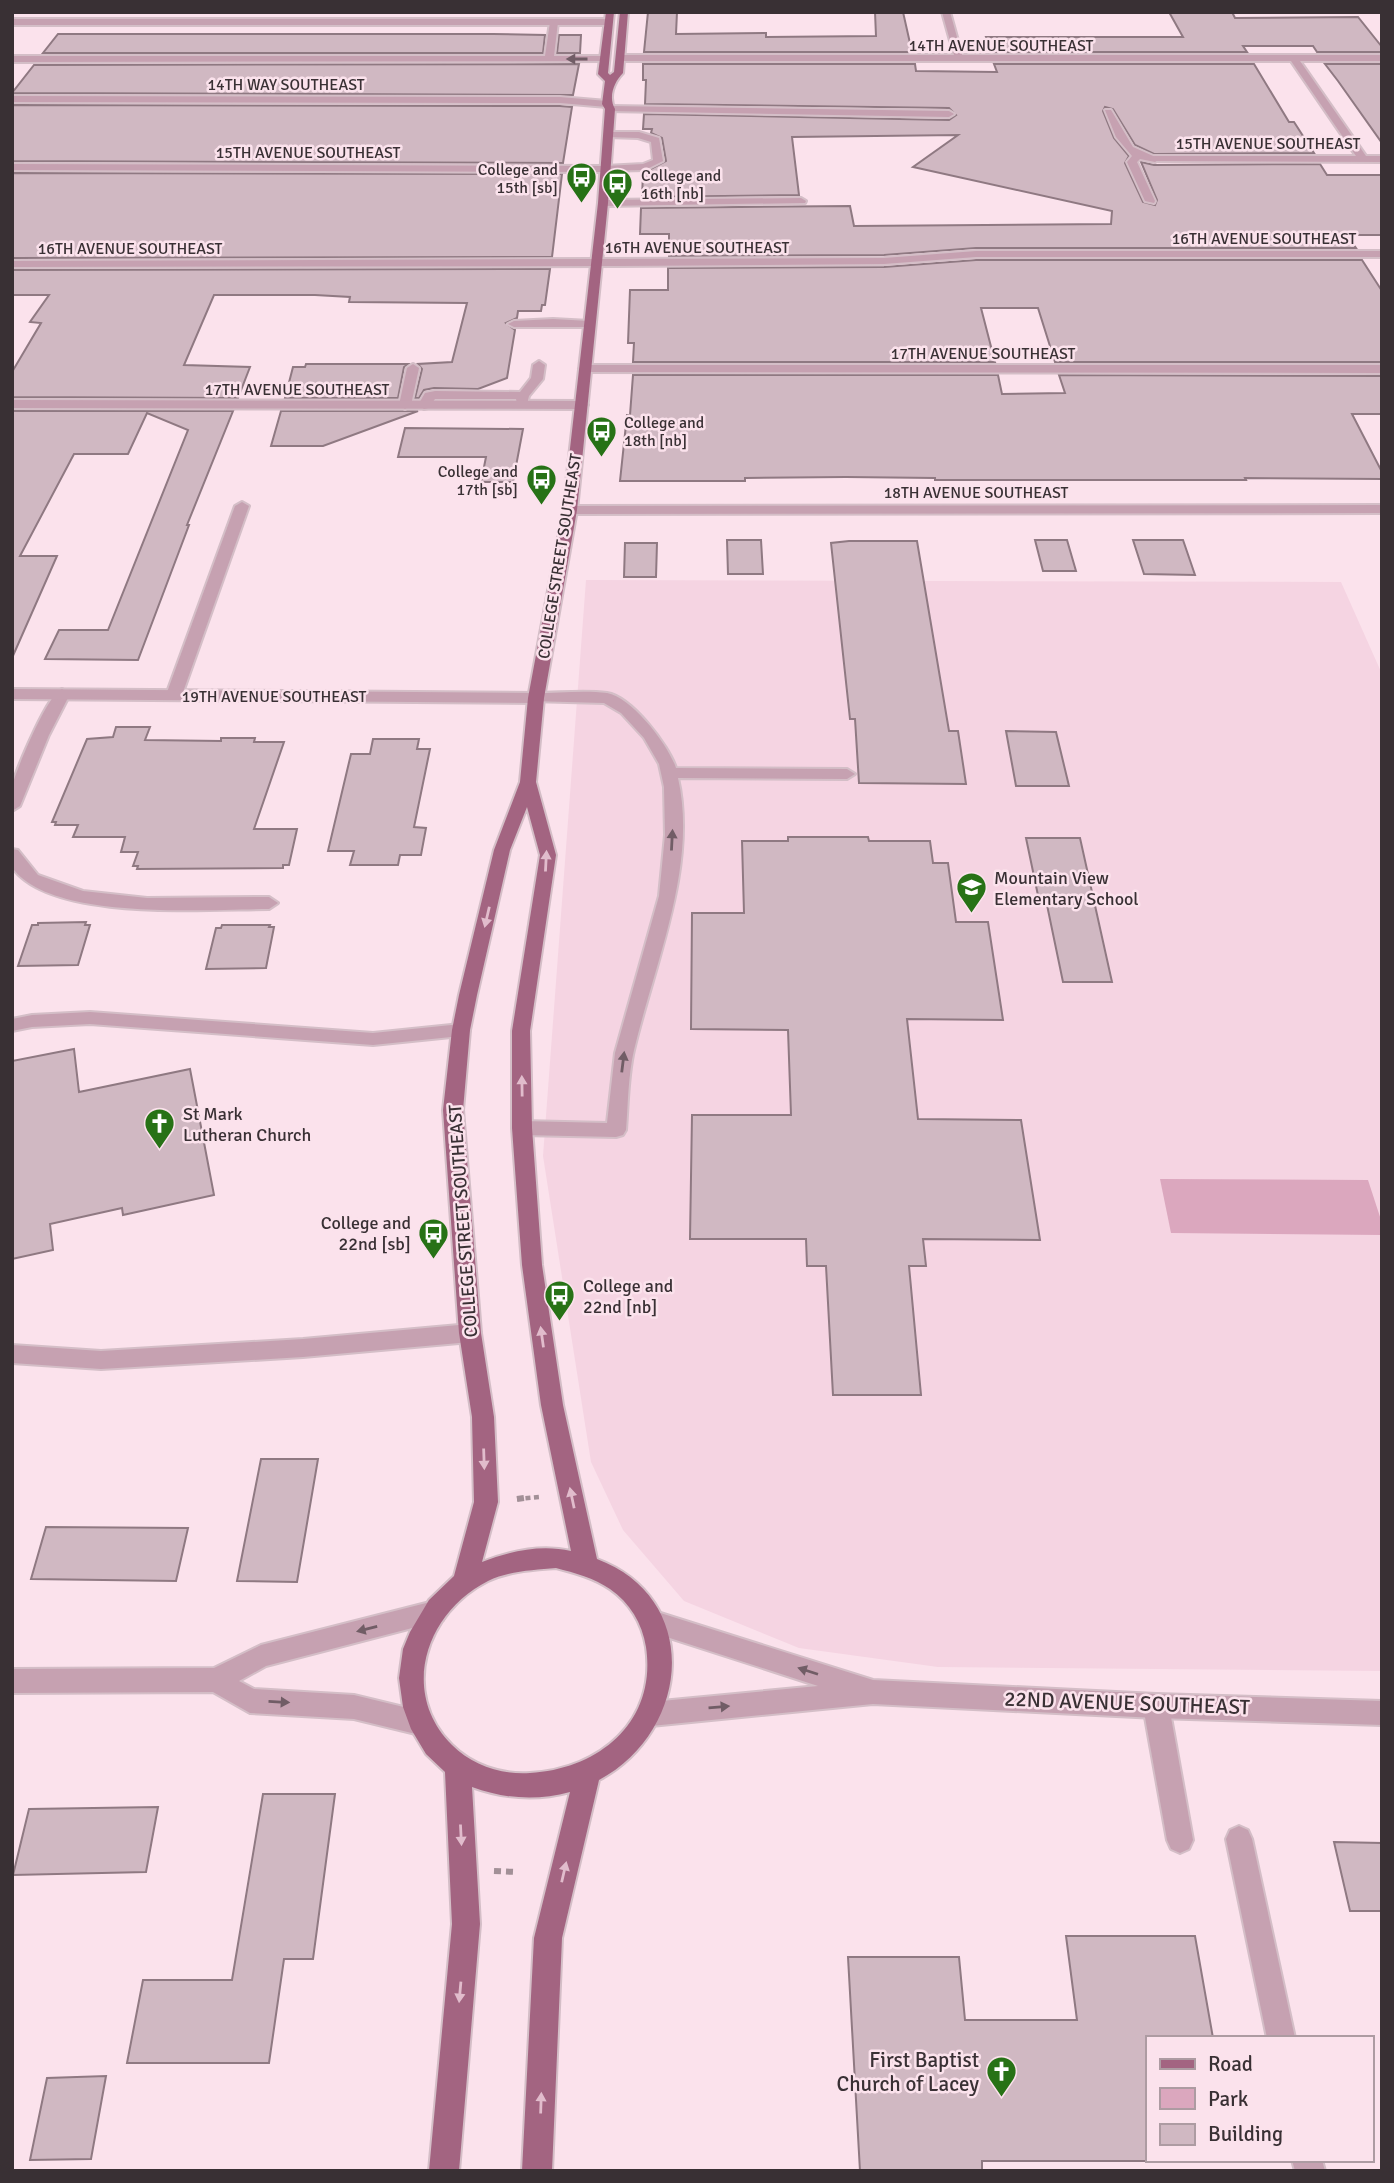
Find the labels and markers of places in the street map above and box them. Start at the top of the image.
place label: College and 15th [sb] [478,160,558,198]
bus stop icon: College and 15th [sb] [564,161,598,205]
place label: College and 16th [nb] [641,166,721,204]
bus stop icon: College and 16th [nb] [601,167,635,211]
place label: College and 18th [nb] [624,413,704,451]
bus stop icon: College and 18th [nb] [584,414,618,458]
place label: College and 17th [sb] [438,462,518,500]
bus stop icon: College and 17th [sb] [524,463,558,507]
place label: Mountain View Elementary School [994,867,1139,910]
school or university icon: Mountain View Elementary School [954,871,988,915]
place label: St Mark Lutheran Church [183,1103,311,1146]
church icon: St Mark Lutheran Church [143,1107,177,1151]
place label: College and 22nd [sb] [321,1212,411,1255]
bus stop icon: College and 22nd [sb] [417,1216,451,1260]
place label: College and 22nd [nb] [583,1275,673,1318]
bus stop icon: College and 22nd [nb] [543,1279,577,1323]
place label: First Baptist Church of Lacey [837,2047,979,2097]
church icon: First Baptist Church of Lacey [985,2055,1019,2099]

